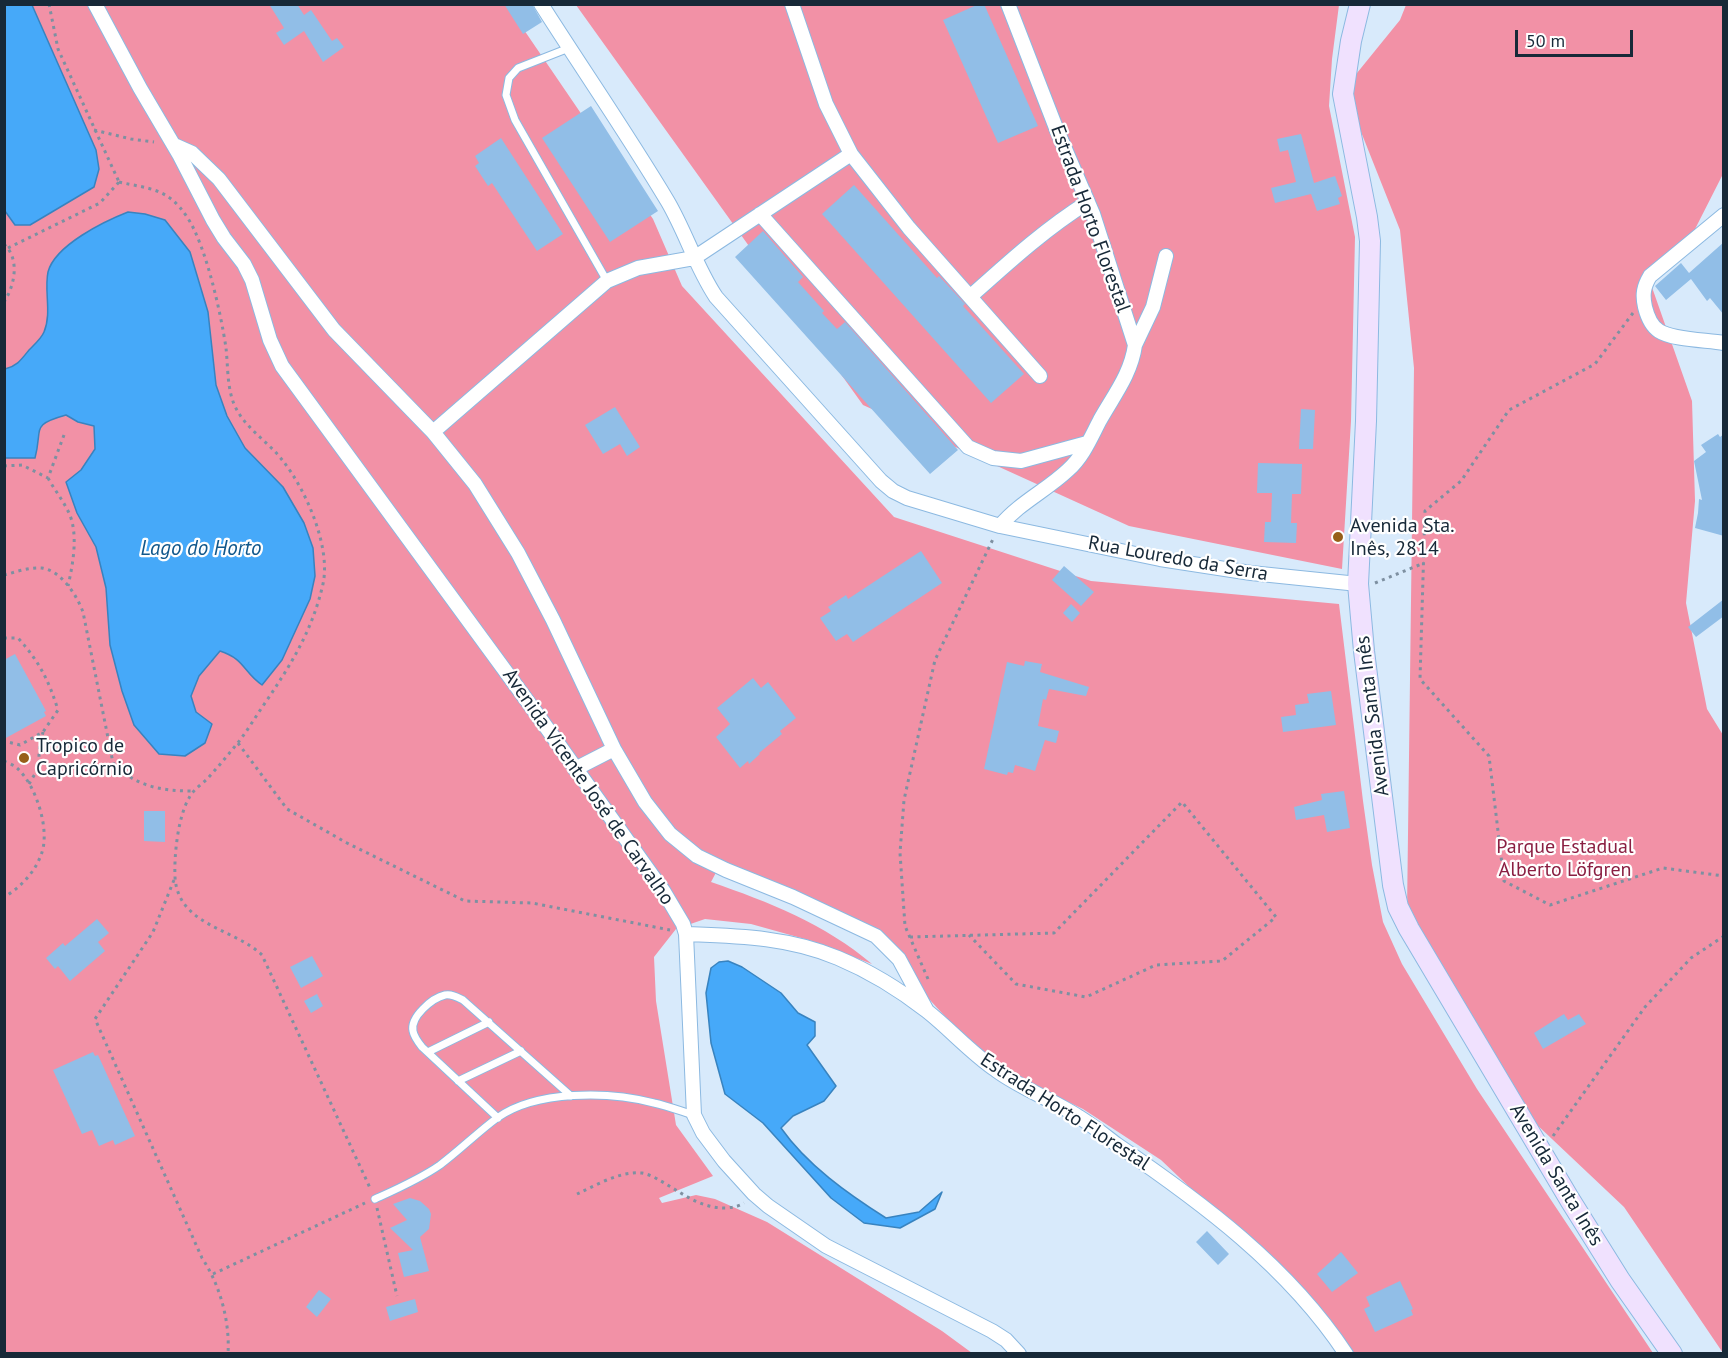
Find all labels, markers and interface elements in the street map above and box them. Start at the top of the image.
scale bar [1518,18,1636,56]
text: 50 m [1526,29,1565,52]
street label: Estrada Horto Florestal [1045,122,1135,316]
place label: Avenida Sta. Inês, 2814 [1350,514,1454,561]
marker: Avenida Sta. Inês, 2814 [1331,530,1345,544]
street label: Rua Louredo da Serra [1086,531,1270,587]
water label: Lago do Horto [140,536,262,562]
street label: Avenida Santa Inês [1351,634,1395,798]
street label: Avenida Vicente José de Carvalho [497,664,679,910]
place label: Tropico de Capricórnio [36,734,133,781]
marker: Tropico de Capricórnio [17,751,31,765]
park label: Parque Estadual Alberto Löfgren [1496,835,1634,882]
street label: Estrada Horto Florestal [976,1048,1154,1176]
street label: Avenida Santa Inês [1504,1099,1608,1251]

